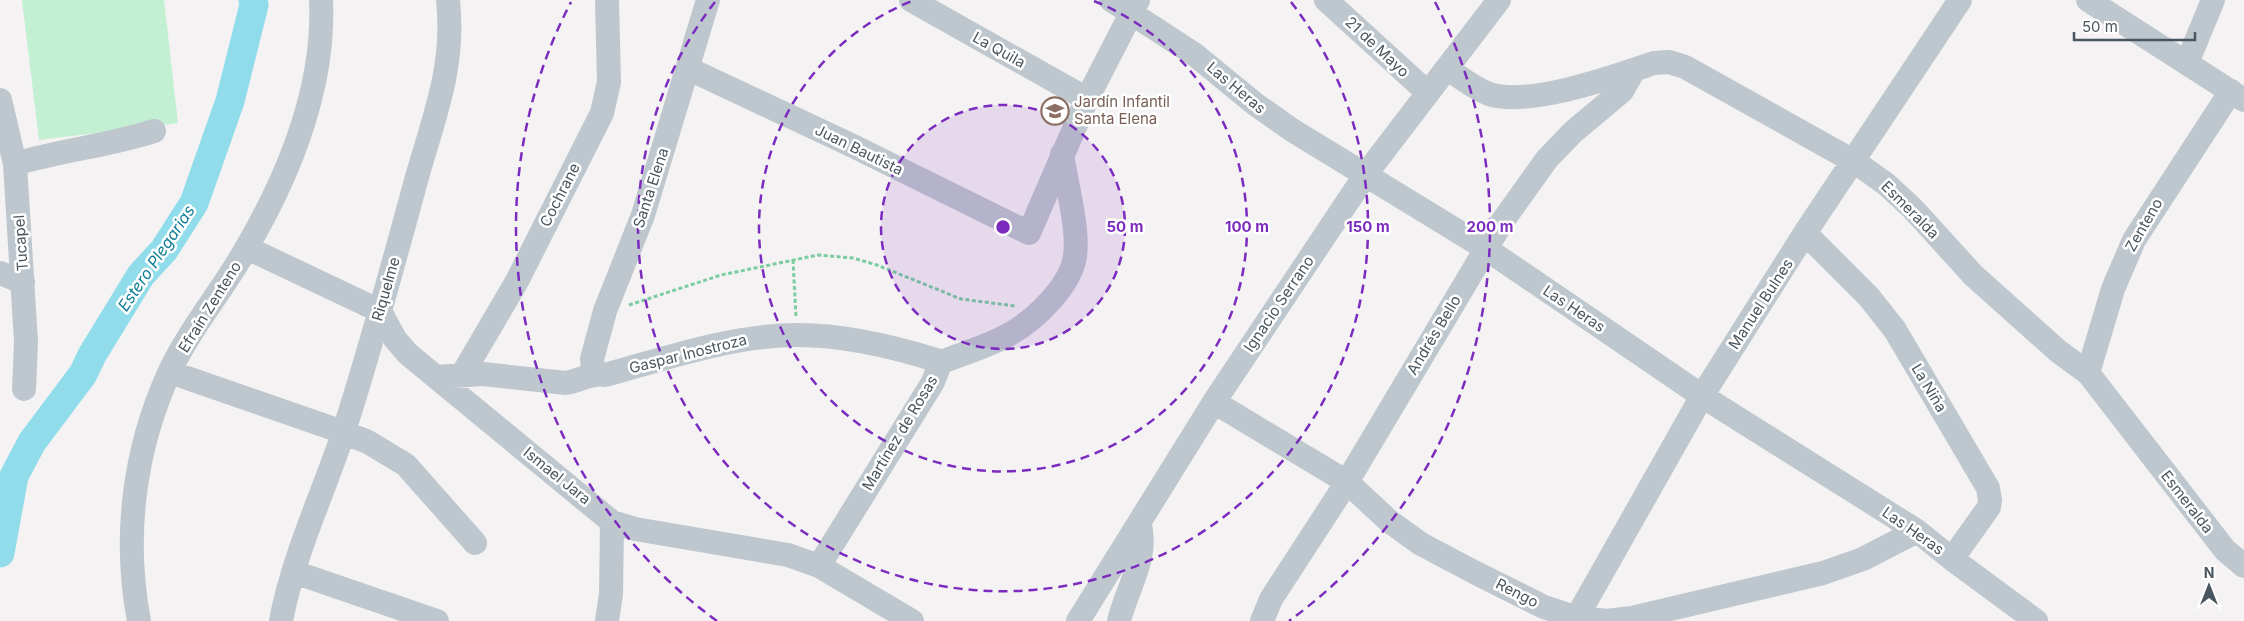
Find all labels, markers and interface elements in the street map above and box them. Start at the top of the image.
scale bar [2074,10,2195,42]
street label: 21 de Mayo [1341,12,1413,81]
text: 50 m [2082,17,2118,36]
street label: La Quila [970,27,1029,72]
street label: Las Heras [1203,58,1270,118]
place label: Jardín Infantil Santa Elena [1074,92,1170,128]
school or university icon: Jardín Infantil Santa Elena [1040,96,1070,126]
street label: Juan Bautista [812,120,906,179]
street label: Santa Elena [629,145,672,230]
street label: Cochrane [535,160,584,230]
street label: Esmeralda [1877,177,1943,243]
street label: Zenteno [2121,195,2166,255]
water label: Estero Plegarias [113,201,199,315]
street label: Tucapel [9,214,32,272]
text: 50 m [1107,217,1143,236]
text: 100 m [1225,217,1269,236]
text: 150 m [1346,217,1390,236]
text: 200 m [1467,217,1513,236]
centre of rings [994,218,1012,236]
street label: Ignacio Serrano [1239,252,1318,356]
street label: Riquelme [367,255,404,323]
street label: Manuel Bulnes [1724,255,1797,353]
street label: Efraín Zenteno [174,258,245,356]
street label: Las Heras [1540,281,1609,336]
street label: Andrés Bello [1402,291,1465,378]
street label: Gaspar Inostroza [627,330,749,377]
street label: La Niña [1908,360,1951,415]
street label: Martínez de Rosas [858,372,942,494]
street label: Ismael Jara [520,443,595,509]
street label: Esmeralda [2157,467,2218,537]
street label: Las Heras [1879,502,1948,559]
north arrow [2184,561,2234,611]
text: N [2204,564,2214,581]
street label: Rengo [1493,574,1542,611]

